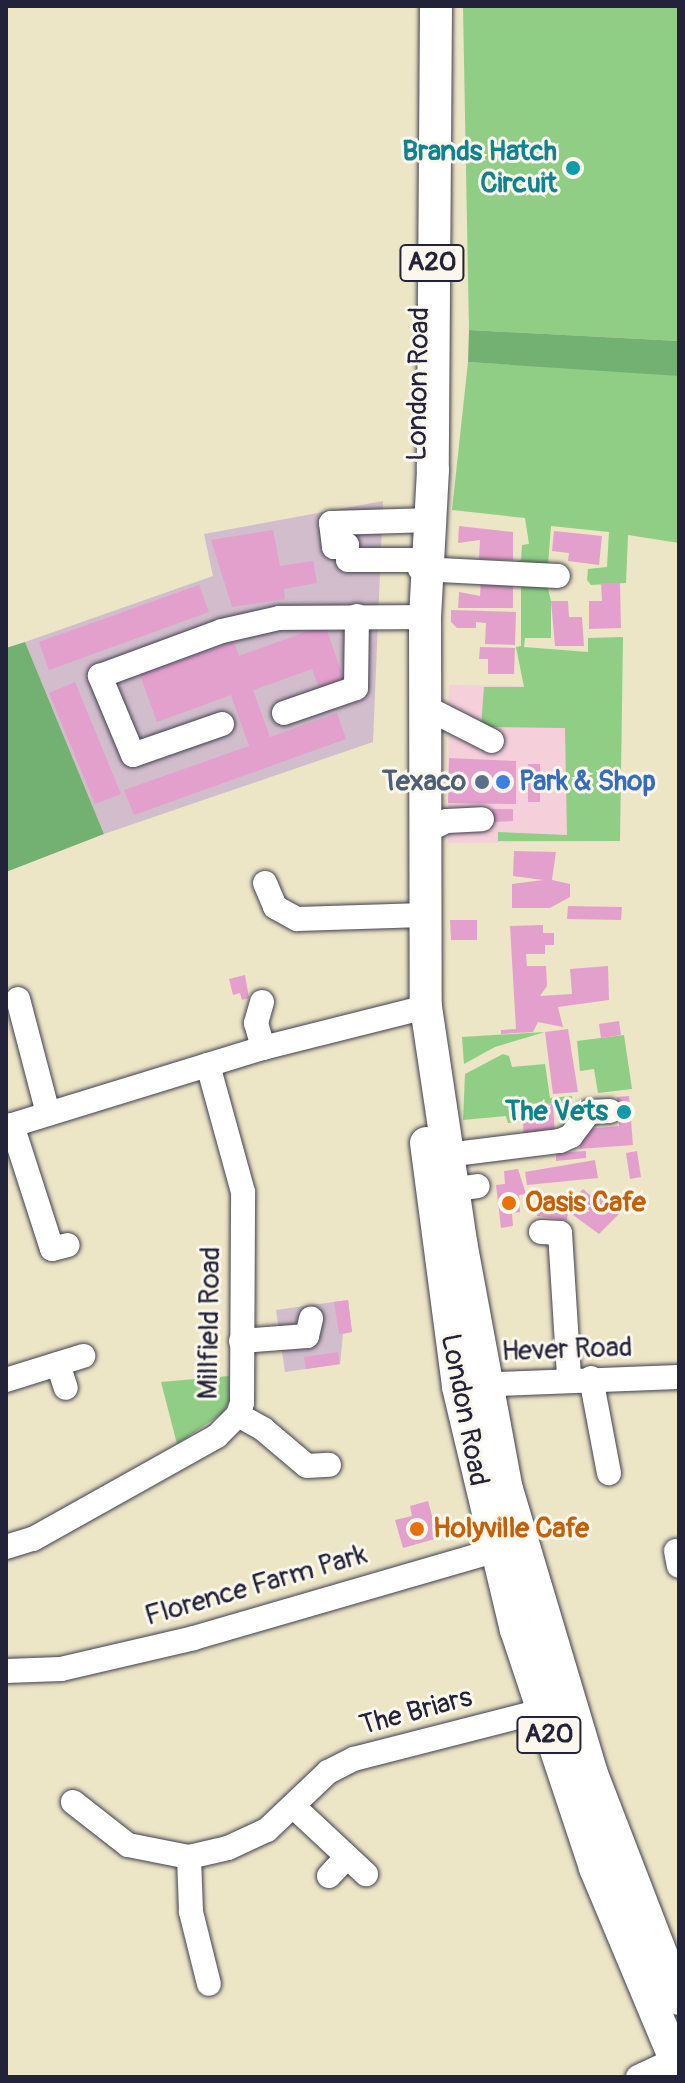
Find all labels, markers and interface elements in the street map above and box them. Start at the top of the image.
place label: Brands Hatch Circuit [402,135,557,201]
marker: Brands Hatch Circuit [564,159,582,177]
road number: A20 [398,241,466,285]
street label: London Road [401,307,437,461]
place label: Texaco [382,765,466,799]
place label: Park & Shop [519,765,656,799]
marker: Texaco [473,773,491,791]
marker: Park & Shop [494,773,512,791]
place label: The Vets [505,1095,608,1129]
marker: The Vets [615,1103,633,1121]
place label: Oasis Cafe [525,1186,646,1220]
marker: Oasis Cafe [500,1194,518,1212]
street label: Millfield Road [192,1246,228,1400]
street label: London Road [433,1331,495,1489]
street label: Hever Road [501,1331,633,1369]
place label: Holyville Cafe [433,1512,589,1546]
marker: Holyville Cafe [408,1520,426,1538]
street label: Florence Farm Park [141,1538,371,1634]
street label: The Briars [356,1681,476,1743]
road number: A20 [515,1713,583,1757]

